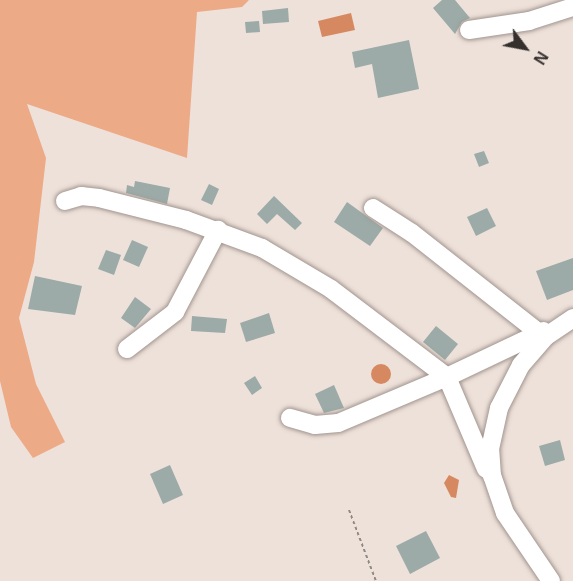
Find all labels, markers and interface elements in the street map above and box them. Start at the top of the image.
north arrow [495,18,555,78]
text: N [530,48,551,67]

